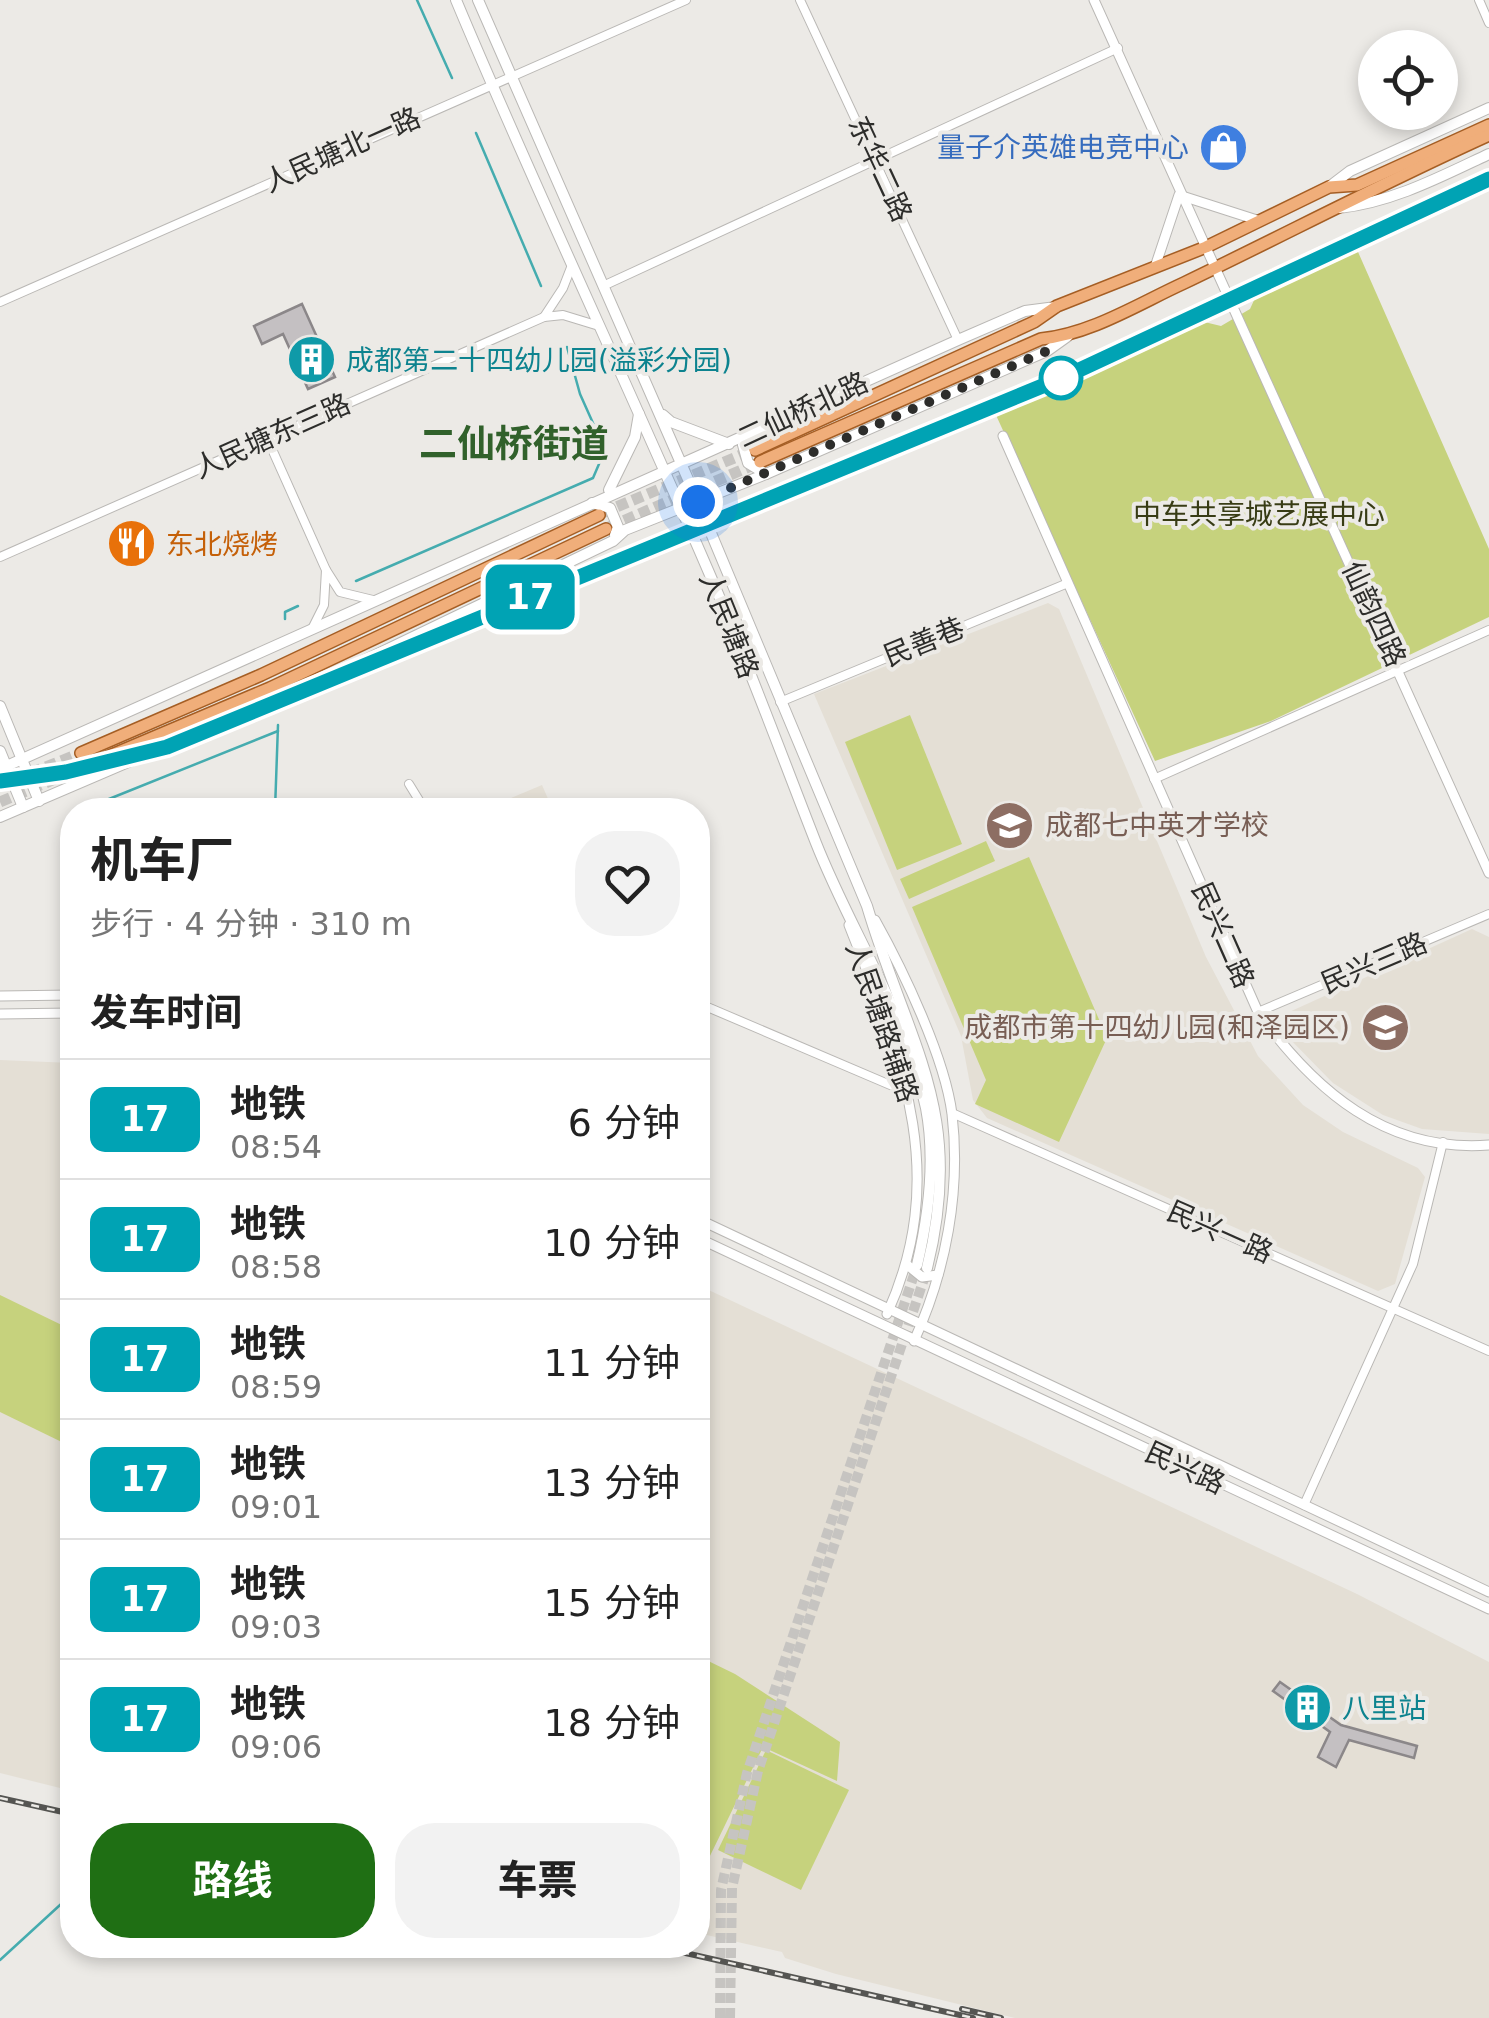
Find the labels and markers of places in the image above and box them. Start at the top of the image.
shop icon: 量子介英雄电竞中心 [1198,121,1250,173]
place label: 量子介英雄电竞中心 [937,131,1189,164]
building icon: 成都第二十四幼儿园(溢彩分园) [285,334,337,386]
place label: 成都第二十四幼儿园(溢彩分园) [346,344,732,377]
unlabelled marker [1040,357,1082,399]
restaurant icon: 东北烧烤 [105,518,157,570]
place label: 东北烧烤 [166,528,278,561]
school or university icon: 成都七中英才学校 [984,799,1036,851]
place label: 成都七中英才学校 [1045,809,1269,842]
school or university icon: 成都市第十四幼儿园(和泽园区) [1359,1001,1411,1053]
place label: 成都市第十四幼儿园(和泽园区) [964,1011,1350,1044]
building icon: 八里站 [1281,1682,1333,1734]
place label: 八里站 [1342,1692,1426,1725]

